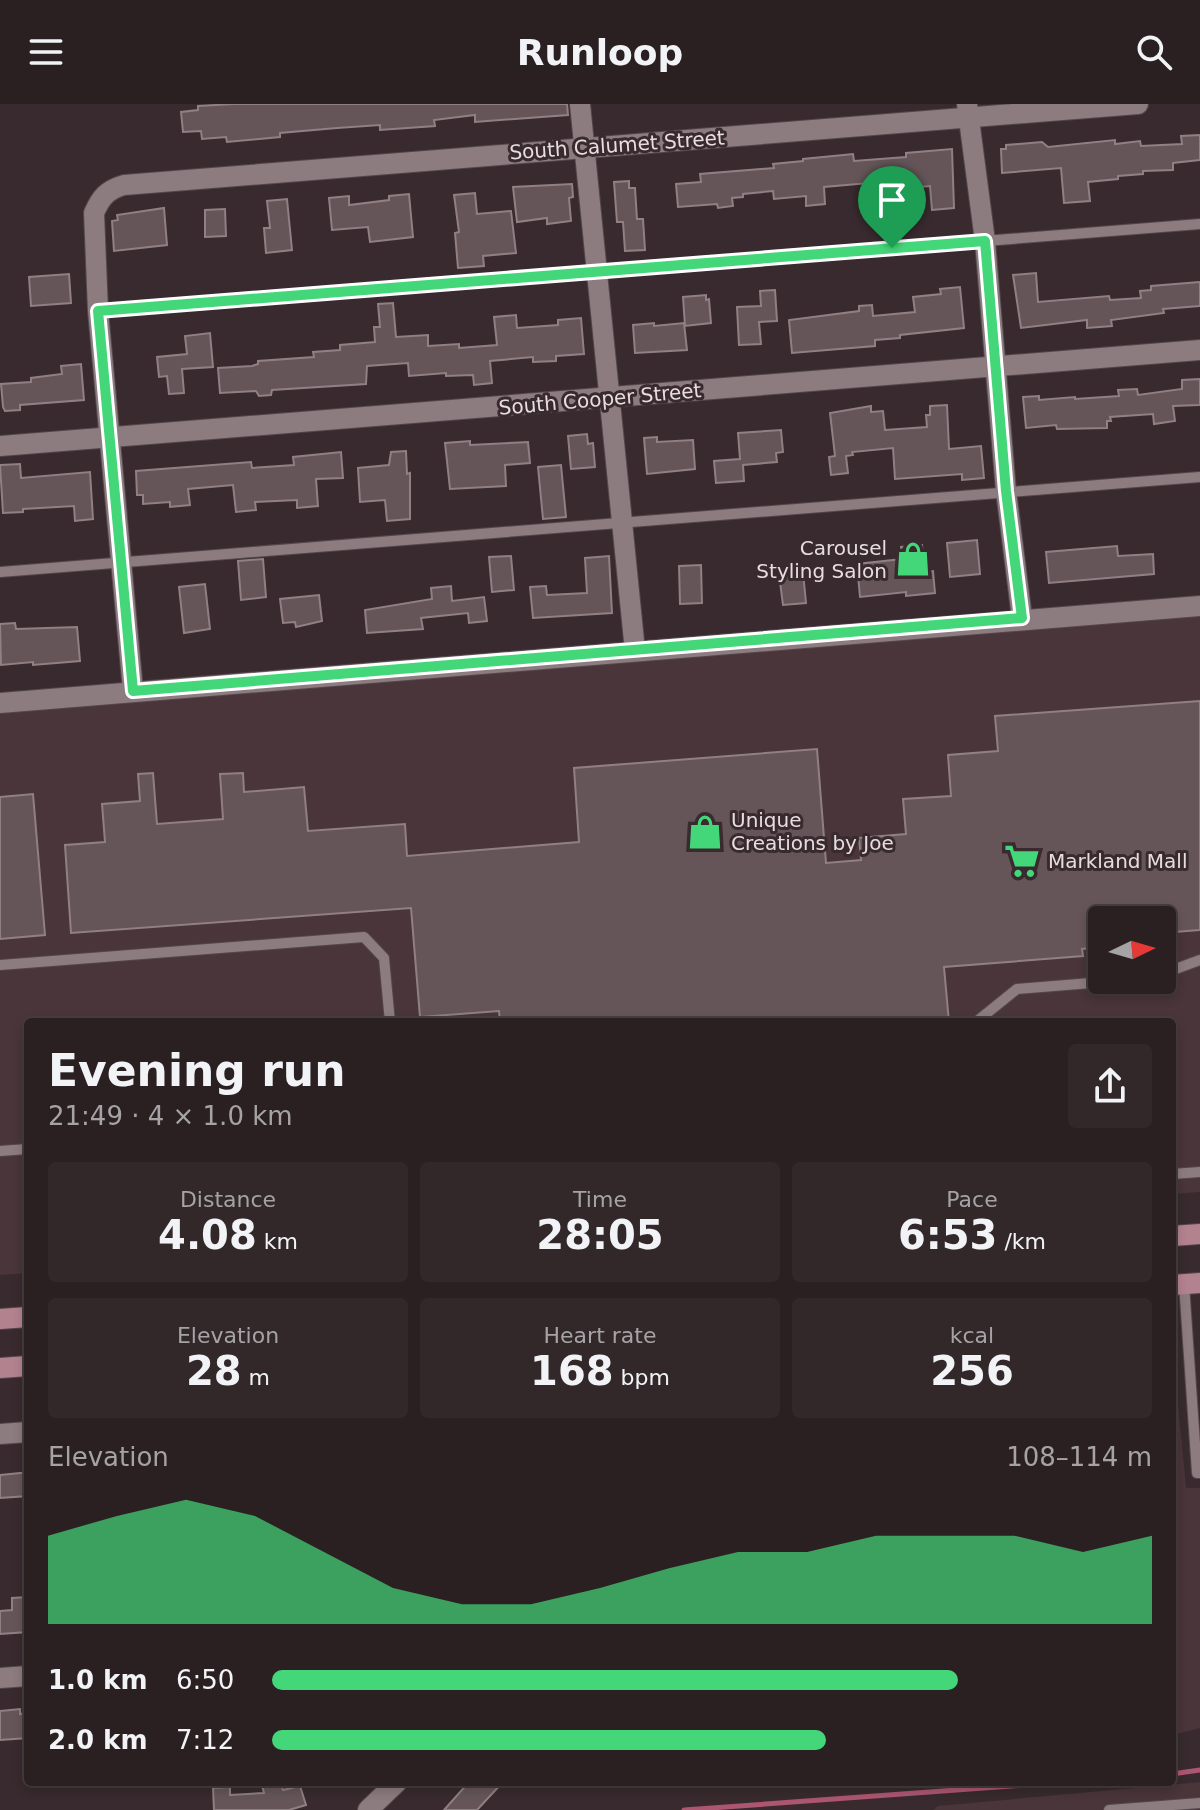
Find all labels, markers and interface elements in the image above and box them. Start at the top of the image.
icon: menu [24,30,68,74]
icon: search [1132,30,1176,74]
text: Runloop [517,32,683,73]
street label: South Calumet Street [509,125,726,164]
pin [858,166,926,248]
icon: arrive [870,178,914,222]
street label: South Cooper Street [498,378,702,420]
place label: Carousel Styling Salon [756,536,887,583]
shop icon: Carousel Styling Salon [894,540,932,578]
place label: Unique Creations by Joe [731,808,894,855]
shop icon: Unique Creations by Joe [686,813,724,851]
supermarket icon: Markland Mall [1003,842,1041,880]
place label: Markland Mall [1048,849,1187,873]
north arrow [1088,906,1176,994]
map controls [1088,906,1176,994]
button: share [1068,1044,1152,1128]
text: Evening run [48,1045,345,1096]
text: 21:49 · 4 × 1.0 km [48,1101,293,1131]
text: Distance [180,1187,276,1212]
text: Time [573,1187,627,1212]
text: Pace [946,1187,998,1212]
text: 4.08 [158,1212,257,1258]
text: 28:05 [536,1212,664,1258]
text: 6:53 [898,1212,997,1258]
text: km [257,1229,298,1254]
text: /km [997,1229,1046,1254]
text: Elevation [177,1323,279,1348]
text: Heart rate [544,1323,656,1348]
text: kcal [950,1323,994,1348]
text: 28 [186,1348,242,1394]
text: 168 [530,1348,614,1394]
text: 256 [930,1348,1014,1394]
text: m [242,1365,270,1390]
text: bpm [614,1365,670,1390]
text: Elevation [48,1442,169,1472]
text: 108–114 m [1006,1442,1152,1472]
text: 1.0 km [48,1665,148,1695]
text: 6:50 [176,1665,234,1695]
text: 2.0 km [48,1725,148,1755]
text: 7:12 [176,1725,234,1755]

